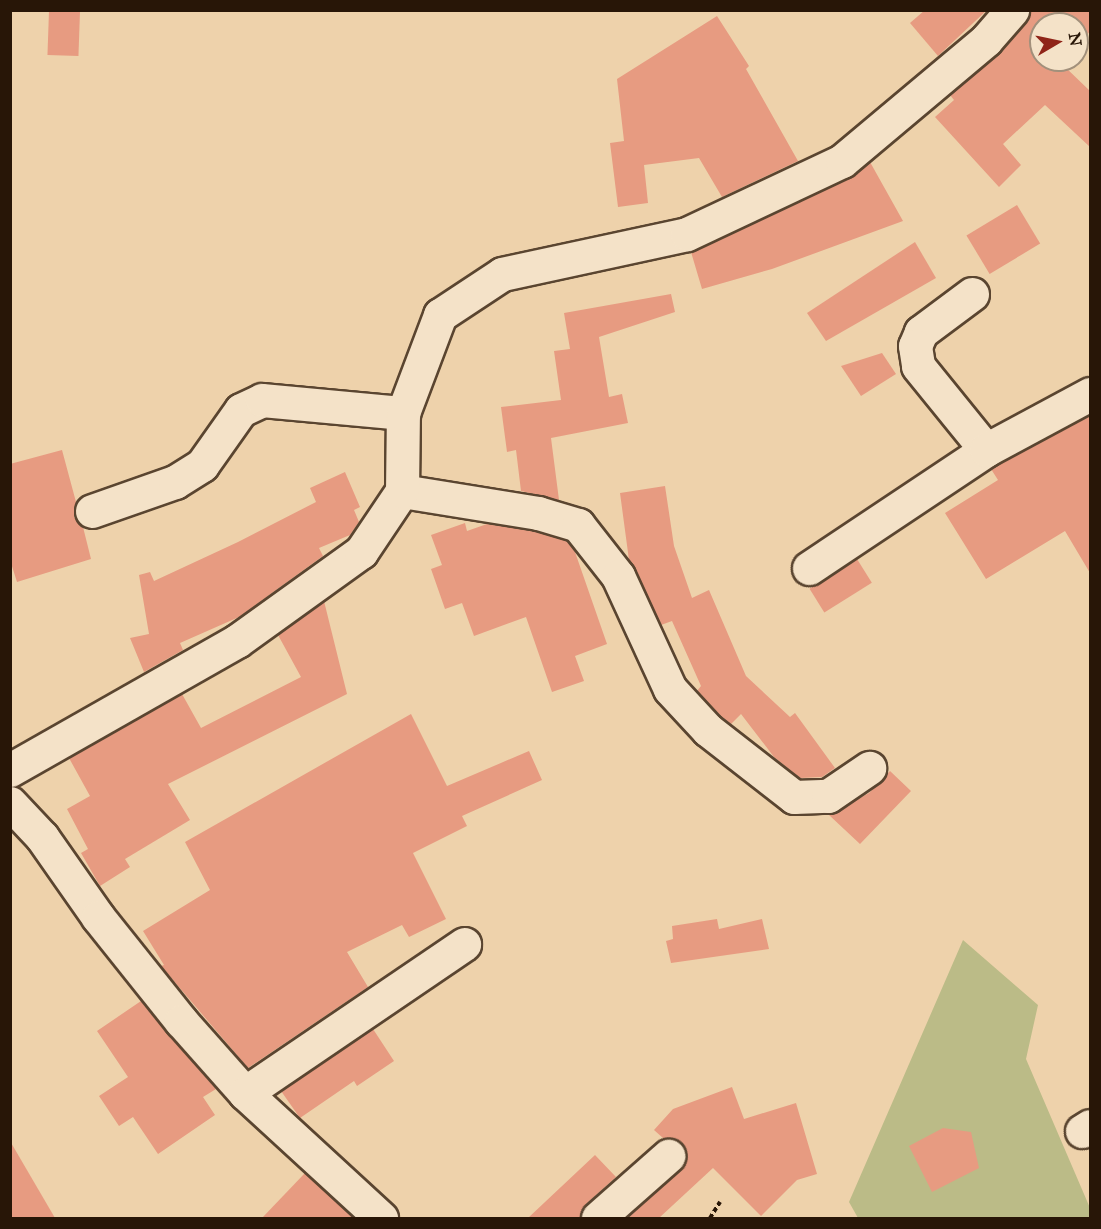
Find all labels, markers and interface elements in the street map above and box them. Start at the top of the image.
north arrow [1029,12,1089,72]
text: N [1065,31,1086,48]

